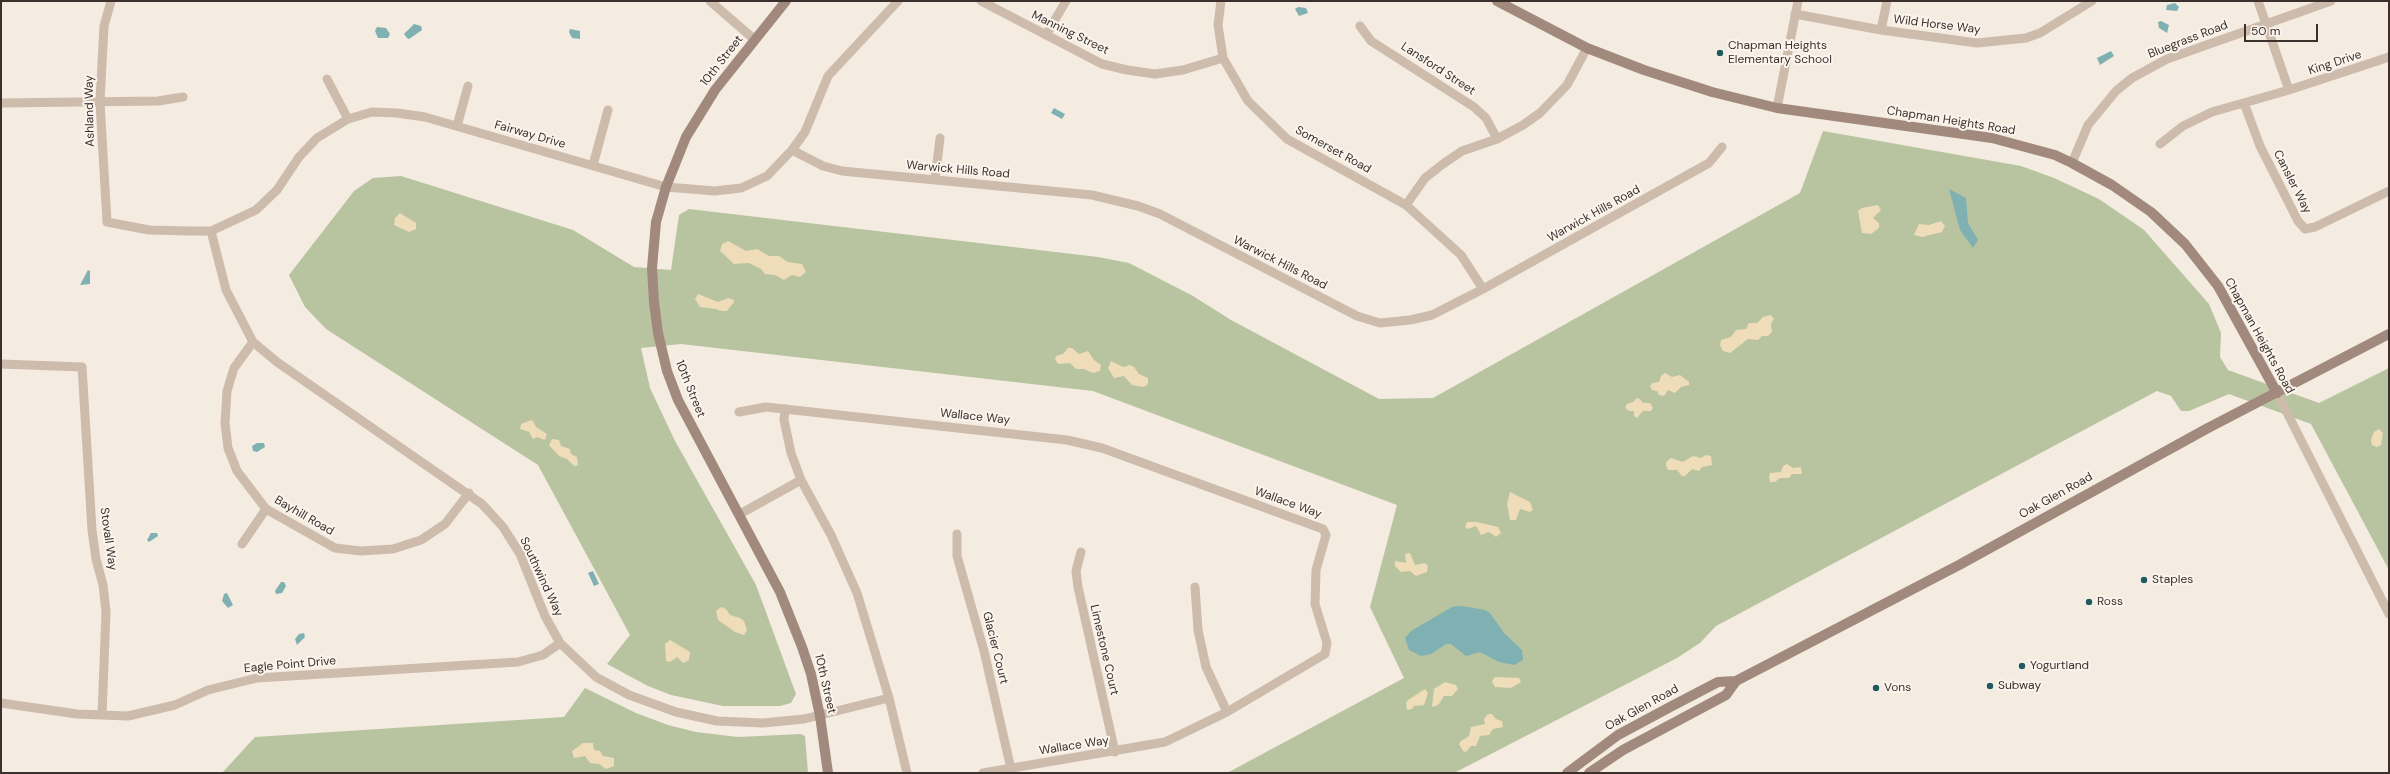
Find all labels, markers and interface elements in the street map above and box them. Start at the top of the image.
street label: Manning Street [1029,8,1111,58]
street label: Wild Horse Way [1893,13,1981,37]
scale bar [2246,16,2320,42]
street label: Bluegrass Road [2146,18,2230,62]
text: 50 m [2251,23,2280,39]
street label: 10th Street [698,33,746,89]
place label: Chapman Heights Elementary School [1728,39,1832,67]
street label: Lansford Street [1398,40,1478,98]
marker: Chapman Heights Elementary School [1715,48,1725,58]
street label: King Drive [2307,48,2363,78]
street label: Ashland Way [82,75,98,147]
street label: Chapman Heights Road [1886,104,2016,138]
street label: Fairway Drive [493,118,567,152]
street label: Somerset Road [1293,123,1373,177]
street label: Cansler Way [2270,148,2314,216]
street label: Warwick Hills Road [906,158,1010,182]
street label: Warwick Hills Road [1545,183,1643,245]
street label: Warwick Hills Road [1231,233,1329,293]
street label: Chapman Heights Road [2221,276,2297,396]
street label: 10th Street [672,358,708,420]
street label: Wallace Way [939,406,1011,428]
street label: Oak Glen Road [2017,470,2095,522]
street label: Wallace Way [1252,484,1324,522]
street label: Bayhill Road [272,493,336,539]
street label: Stovall Way [96,507,120,571]
street label: Southwind Way [516,535,566,619]
place label: Staples [2152,573,2193,587]
marker: Staples [2139,575,2149,585]
place label: Ross [2097,595,2123,609]
marker: Ross [2084,597,2094,607]
street label: Limestone Court [1087,603,1121,697]
street label: Glacier Court [979,610,1011,686]
street label: 10th Street [811,653,839,715]
street label: Eagle Point Drive [243,654,337,676]
place label: Yogurtland [2030,659,2089,673]
marker: Yogurtland [2017,661,2027,671]
place label: Subway [1998,679,2041,693]
place label: Vons [1884,681,1911,695]
marker: Subway [1985,681,1995,691]
street label: Oak Glen Road [1603,682,1681,734]
marker: Vons [1871,683,1881,693]
street label: Wallace Way [1038,733,1110,759]

